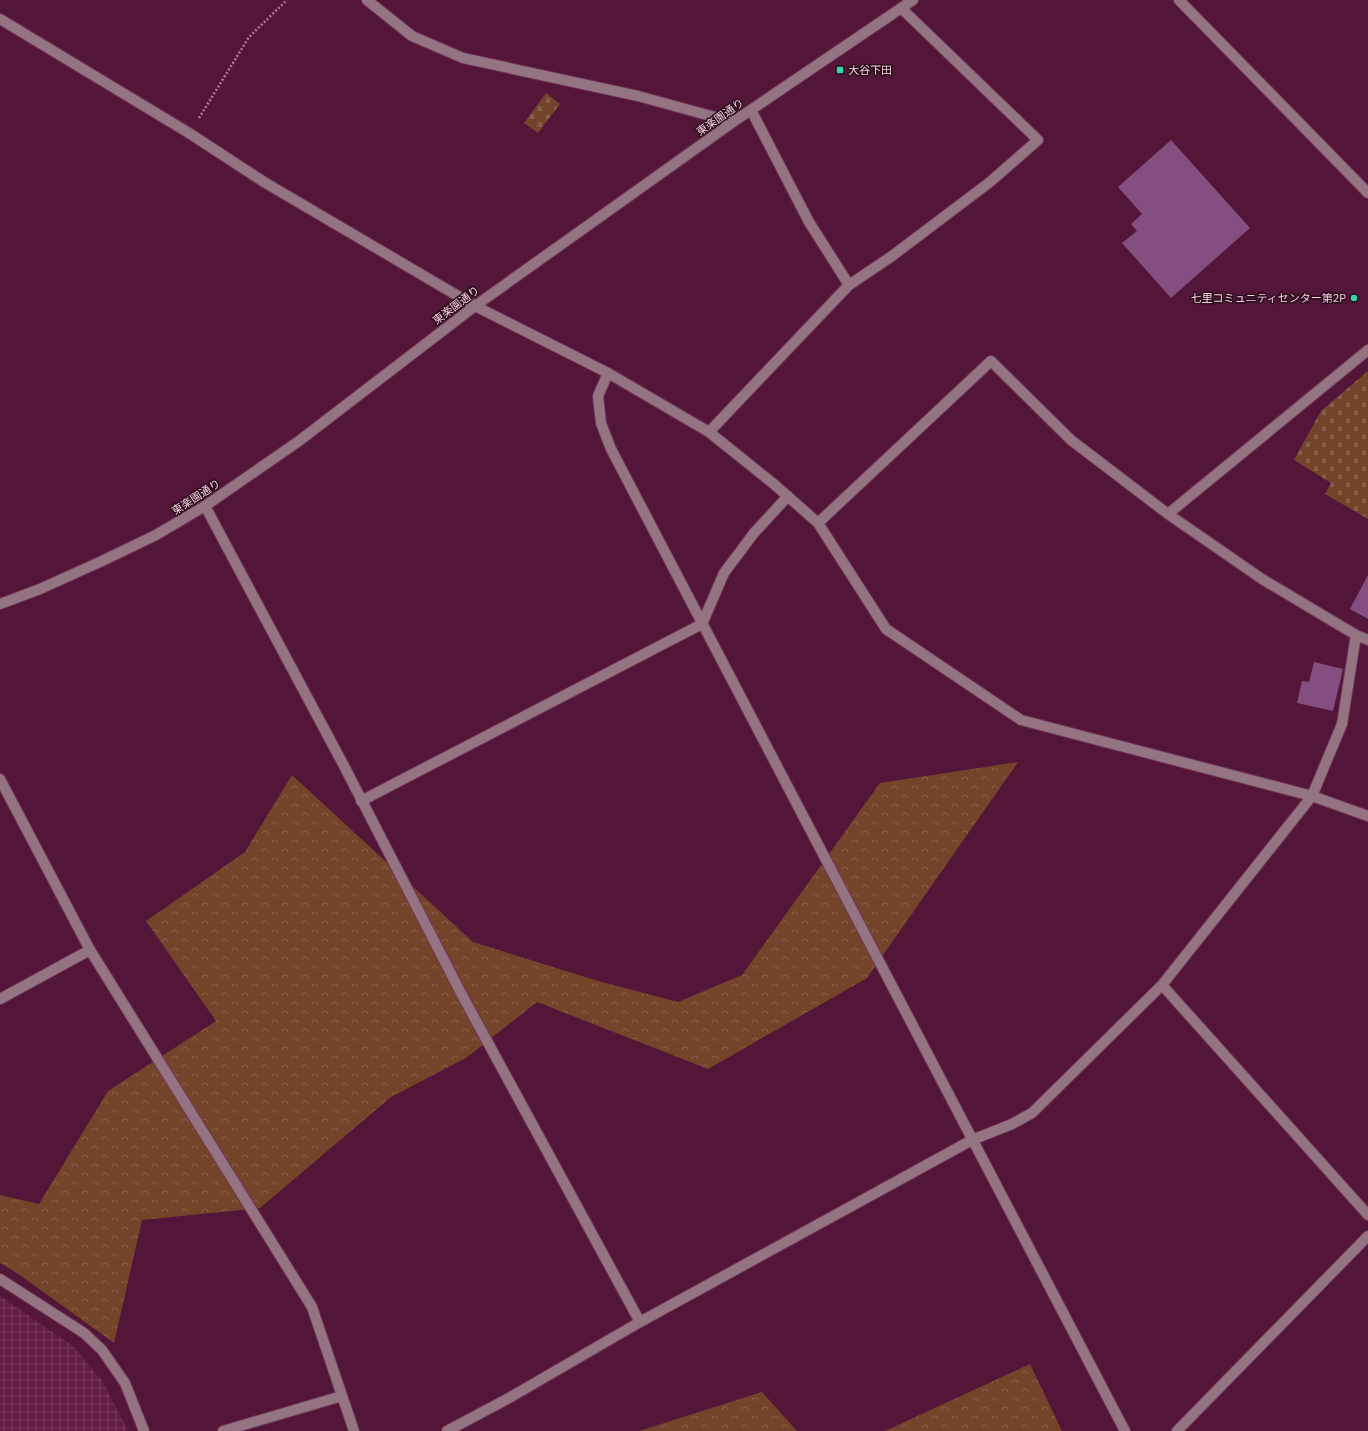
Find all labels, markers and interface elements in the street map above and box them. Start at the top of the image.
place label: 大谷下田 [848,63,892,77]
marker: 大谷下田 [835,65,845,75]
street label: 東楽園通り [693,95,747,139]
street label: 東楽園通り [430,283,482,327]
place label: 七里コミュニティセンター第2P [1190,291,1346,305]
marker: 七里コミュニティセンター第2P [1349,293,1359,303]
street label: 東楽園通り [169,476,223,518]

